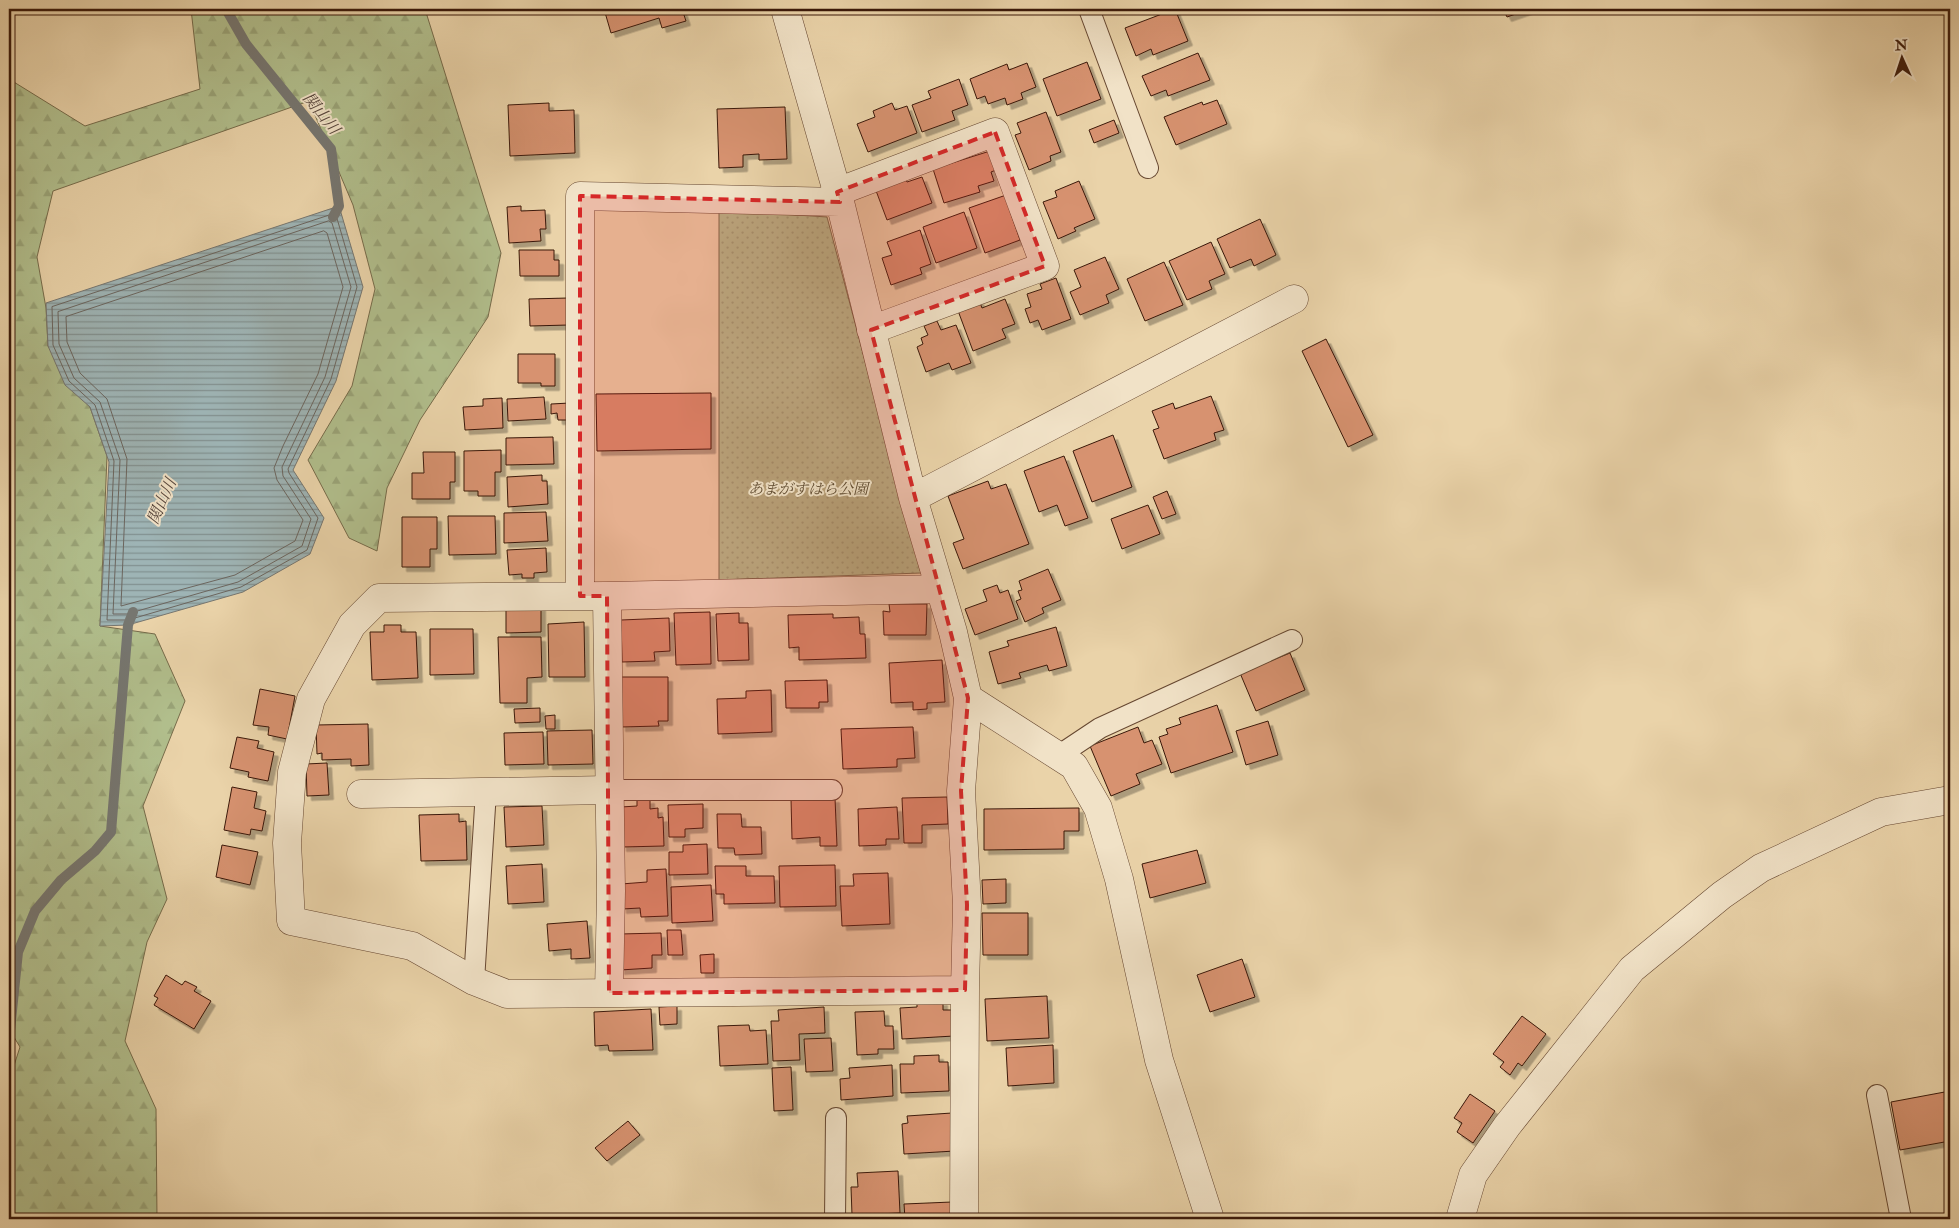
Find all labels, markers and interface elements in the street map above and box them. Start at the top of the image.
north arrow [1876,32,1926,82]
text: N [1894,37,1909,54]
water label: 関山川 [298,89,345,140]
water label: 関山川 [143,474,182,527]
park label: あまがすはら公園 [748,480,871,499]

